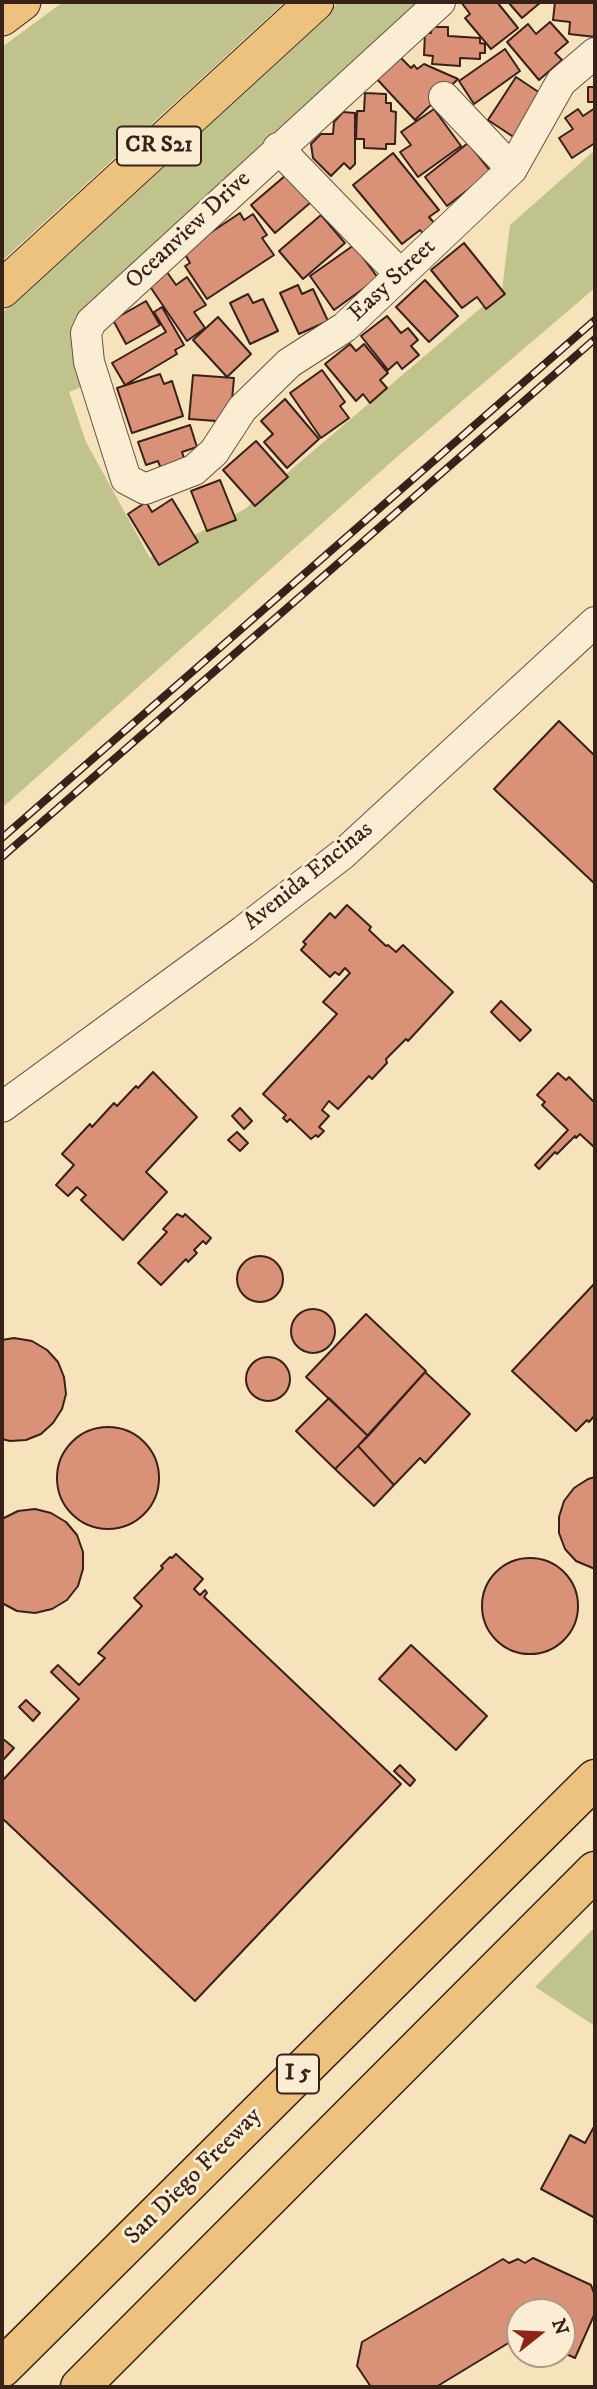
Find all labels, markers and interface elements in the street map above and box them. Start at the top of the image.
road number: CR S21 [117,127,201,166]
street label: Oceanview Drive [120,166,258,296]
street label: Easy Street [344,233,442,329]
street label: Avenida Encinas [239,816,379,938]
road number: I 5 [277,2054,319,2094]
street label: San Diego Freeway [119,2102,269,2252]
north arrow [506,2298,576,2368]
text: N [546,2316,573,2338]

